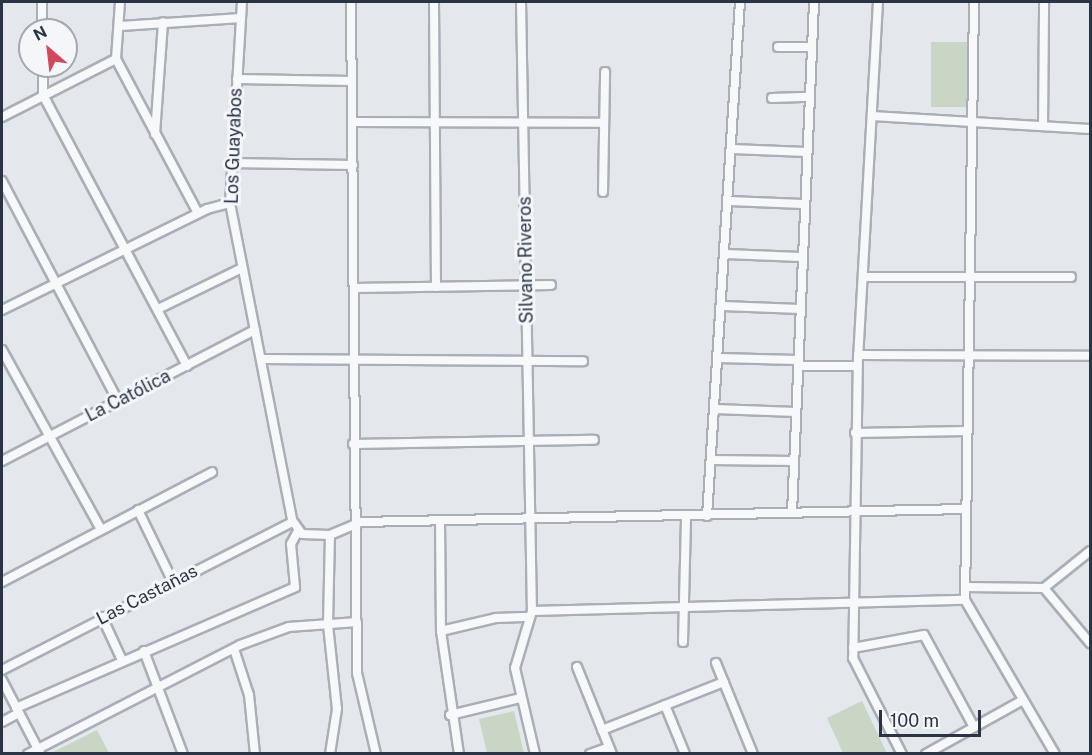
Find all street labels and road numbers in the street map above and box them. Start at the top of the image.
street label: Los Guayabos [221,88,247,204]
street label: Silvano Riveros [514,196,538,324]
street label: La Católica [82,365,174,427]
street label: Las Castañas [93,560,201,630]

